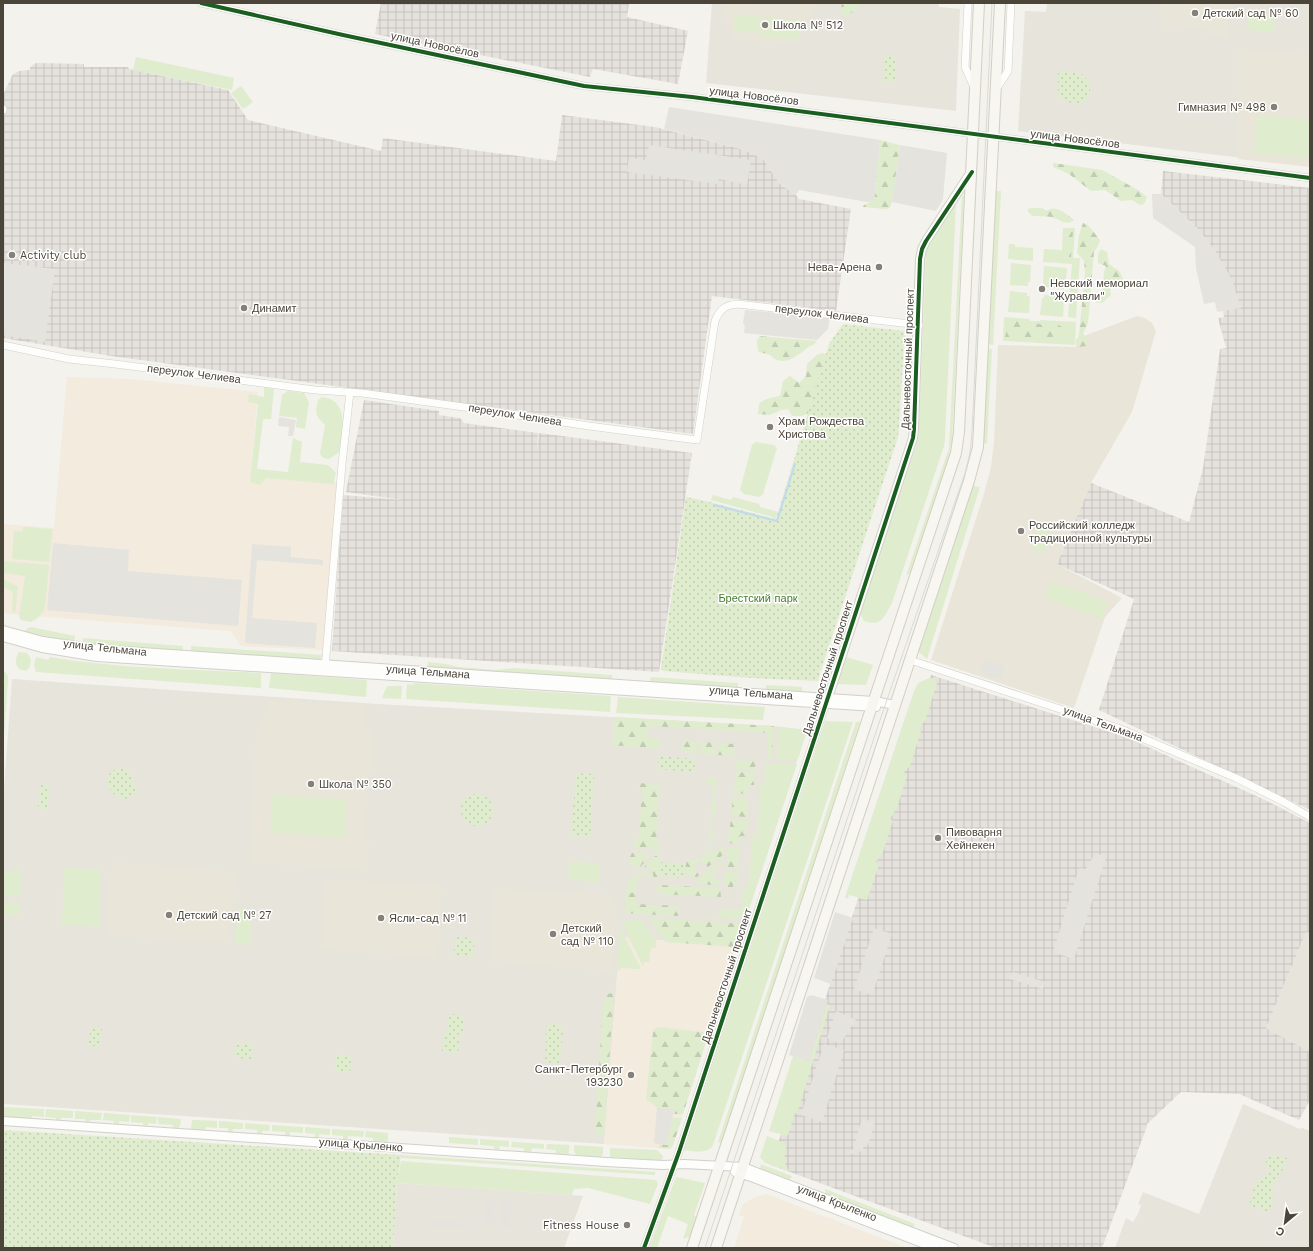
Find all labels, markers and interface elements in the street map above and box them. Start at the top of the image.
place label: Детский сад № 60 [1203,7,1299,20]
marker: Детский сад № 60 [1190,8,1200,18]
place label: Школа № 512 [773,19,843,32]
marker: Школа № 512 [760,20,770,30]
street label: улица Новосёлов [390,29,481,61]
street label: улица Новосёлов [709,84,800,108]
place label: Гимназия № 498 [1178,101,1266,114]
marker: Гимназия № 498 [1269,102,1279,112]
street label: улица Новосёлов [1030,127,1121,151]
place label: Activity club [20,249,87,262]
marker: Activity club [7,250,17,260]
place label: Нева-Арена [808,261,872,274]
marker: Нева-Арена [874,262,884,272]
place label: Невский мемориал "Журавли" [1050,277,1148,303]
marker: Невский мемориал "Журавли" [1037,284,1047,294]
street label: Дальневосточный проспект [899,288,917,430]
place label: Динамит [252,302,297,315]
street label: переулок Челиева [774,302,870,326]
marker: Динамит [239,303,249,313]
street label: переулок Челиева [146,362,242,386]
street label: переулок Челиева [467,401,563,429]
place label: Храм Рождества Христова [778,415,865,441]
marker: Храм Рождества Христова [765,422,775,432]
place label: Российский колледж традиционной культуры [1029,519,1152,545]
marker: Российский колледж традиционной культуры [1016,526,1026,536]
park label: Брестский парк [718,592,798,605]
street label: Дальневосточный проспект [800,599,856,737]
street label: улица Тельмана [63,637,148,659]
street label: улица Тельмана [386,663,471,681]
street label: улица Тельмана [709,684,794,702]
street label: улица Тельмана [1061,704,1145,745]
place label: Школа № 350 [319,778,392,791]
marker: Школа № 350 [306,779,316,789]
place label: Пивоварня Хейнекен [946,826,1002,852]
marker: Пивоварня Хейнекен [933,833,943,843]
street label: Дальневосточный проспект [699,907,755,1045]
place label: Детский сад № 27 [177,909,271,922]
marker: Детский сад № 27 [164,910,174,920]
place label: Ясли-сад № 11 [389,912,467,925]
marker: Ясли-сад № 11 [376,913,386,923]
place label: Детский сад № 110 [561,922,614,948]
marker: Детский сад № 110 [548,929,558,939]
place label: Санкт-Петербург 193230 [535,1063,623,1089]
marker: Санкт-Петербург 193230 [626,1070,636,1080]
street label: улица Крыленко [319,1136,403,1154]
street label: улица Крыленко [795,1182,879,1224]
north arrow [1265,1203,1305,1243]
place label: Fitness House [543,1219,619,1232]
marker: Fitness House [622,1220,632,1230]
text: С [1274,1224,1287,1239]

